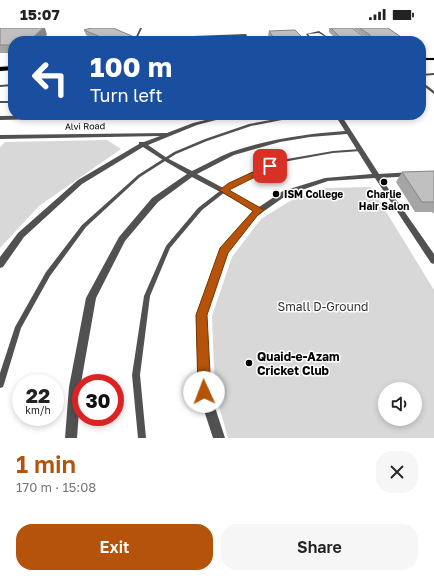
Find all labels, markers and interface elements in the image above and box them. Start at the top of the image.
text: 15:07 [20,5,60,23]
text: 100 m [90,50,172,83]
icon: left [24,52,76,104]
text: Turn left [90,84,163,106]
street label: Alvi Road [65,120,105,132]
pin [253,149,287,183]
icon: arrive [259,155,281,177]
marker: Charlie Hair Salon [379,177,389,187]
place label: ISM College [284,188,343,200]
place label: Charlie Hair Salon [359,188,409,212]
marker: ISM College [271,189,281,199]
park label: Small D-Ground [278,299,368,314]
place label: Quaid-e-Azam Cricket Club [257,349,340,378]
marker: Quaid-e-Azam Cricket Club [244,358,254,368]
position arrow [183,371,225,413]
speed limit sign: 30 [72,374,124,426]
map controls [378,382,422,426]
button: sound [378,382,422,426]
text: 22 [26,383,50,407]
text: km/h [25,404,51,416]
text: 1 min [16,449,76,478]
button: close [376,451,418,493]
text: 170 m · 15:08 [16,479,96,495]
button: Exit [16,524,213,570]
button: Share [221,524,418,570]

